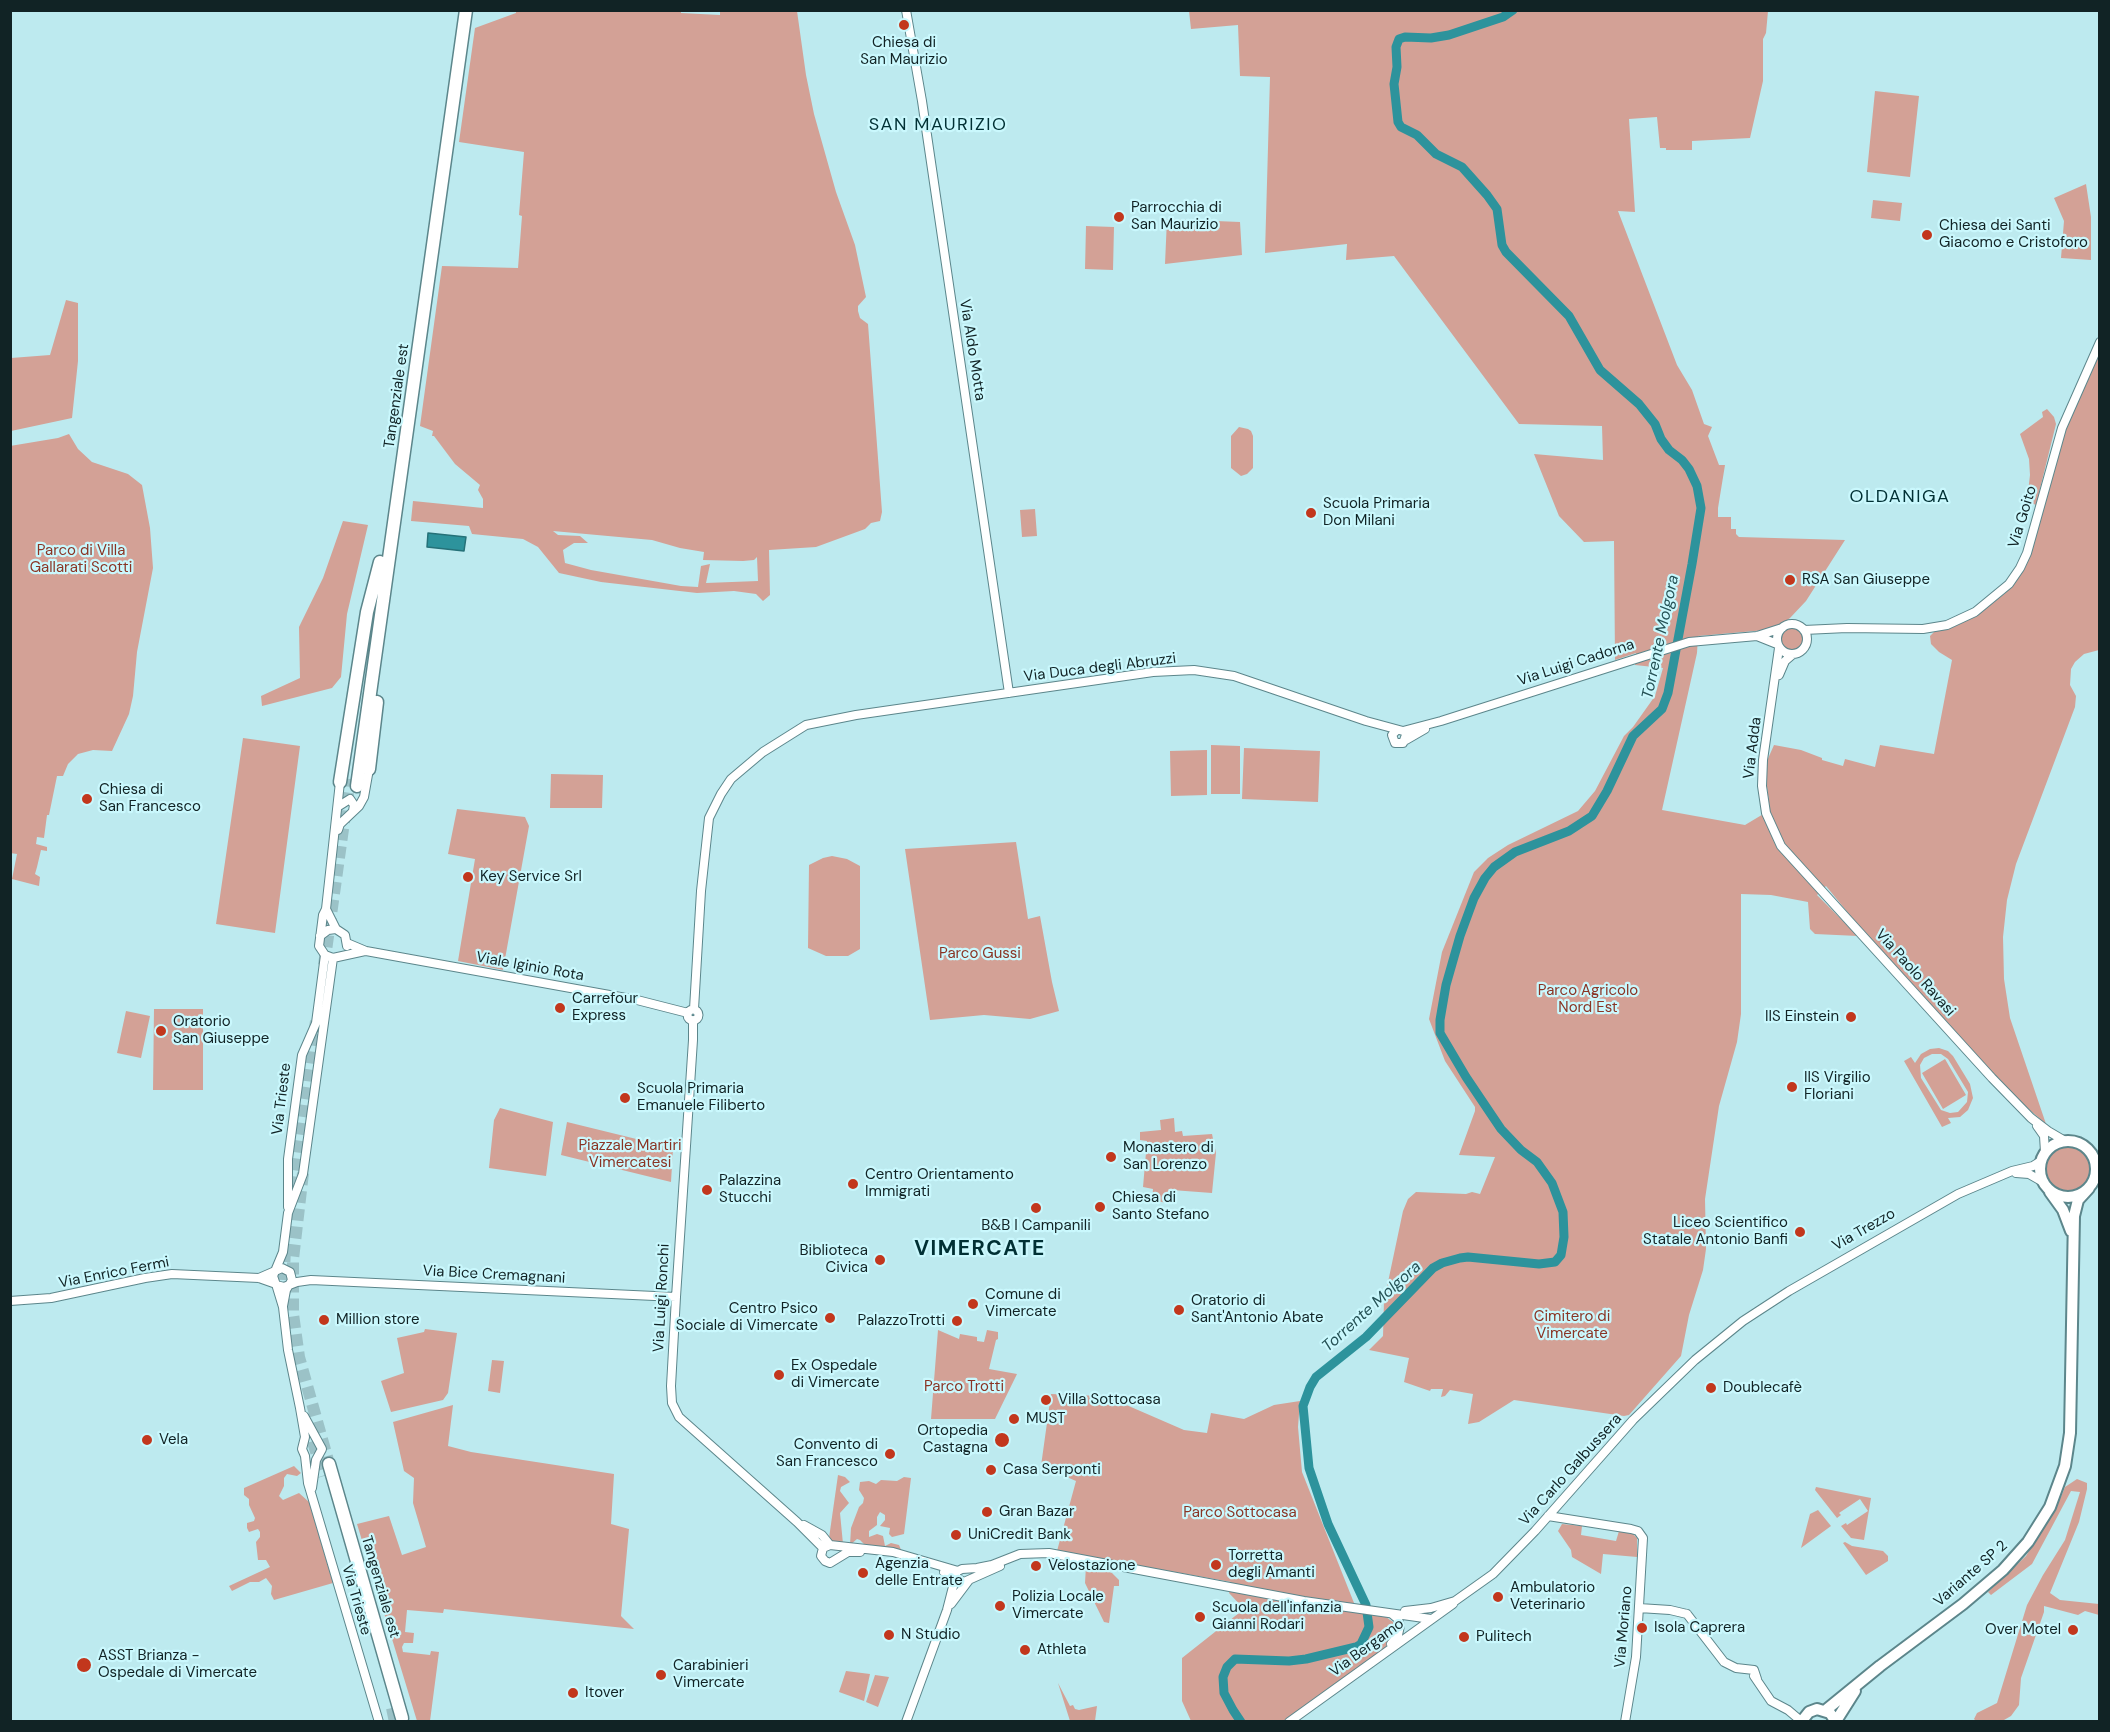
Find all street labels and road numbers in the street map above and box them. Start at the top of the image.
street label: Via Aldo Motta [955,298,989,402]
street label: Tangenziale est [381,343,413,449]
street label: Via Goito [2005,484,2041,550]
street label: Via Luigi Cadorna [1515,636,1637,690]
street label: Via Duca degli Abruzzi [1023,650,1177,686]
street label: Via Adda [1740,716,1766,780]
street label: Via Paolo Ravasi [1871,926,1959,1020]
street label: Viale Iginio Rota [475,949,585,985]
street label: Via Trieste [269,1062,295,1136]
street label: Via Trezzo [1829,1205,1899,1255]
street label: Via Luigi Ronchi [650,1243,674,1353]
street label: Via Enrico Fermi [57,1253,171,1293]
street label: Via Bice Cremagnani [422,1262,566,1288]
street label: Via Carlo Galbussera [1516,1410,1626,1530]
street label: Tangenziale est [357,1534,403,1640]
street label: Variante SP 2 [1931,1537,2011,1611]
street label: Via Trieste [337,1563,375,1637]
street label: Via Moriano [1611,1585,1637,1669]
street label: Via Bergamo [1326,1615,1408,1681]

